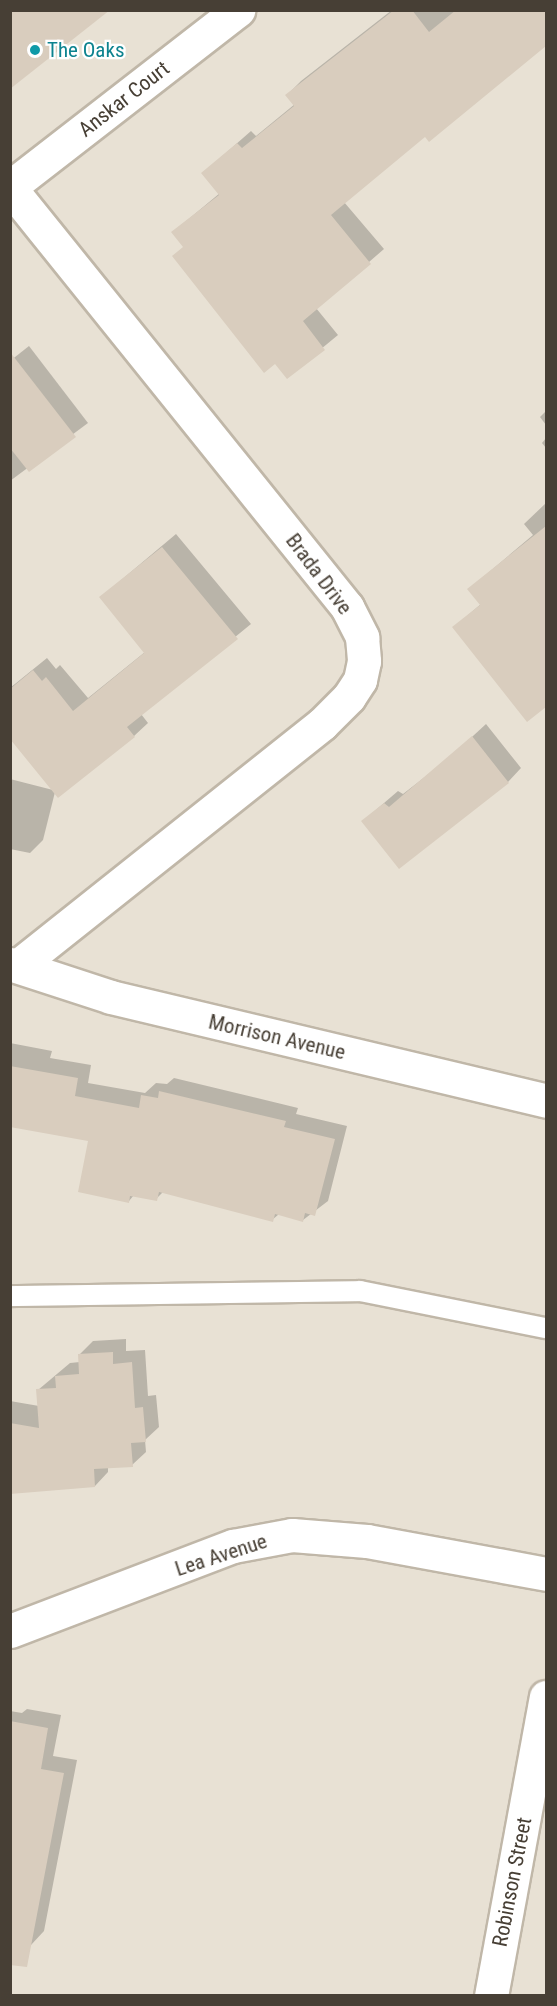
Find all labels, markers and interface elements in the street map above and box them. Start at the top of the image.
place label: The Oaks [47,37,124,63]
marker: The Oaks [28,43,42,57]
street label: Anskar Court [74,56,174,142]
street label: Brada Drive [280,529,358,619]
street label: Morrison Avenue [206,1009,348,1065]
street label: Lea Avenue [172,1528,270,1582]
street label: Robinson Street [487,1815,537,1949]

